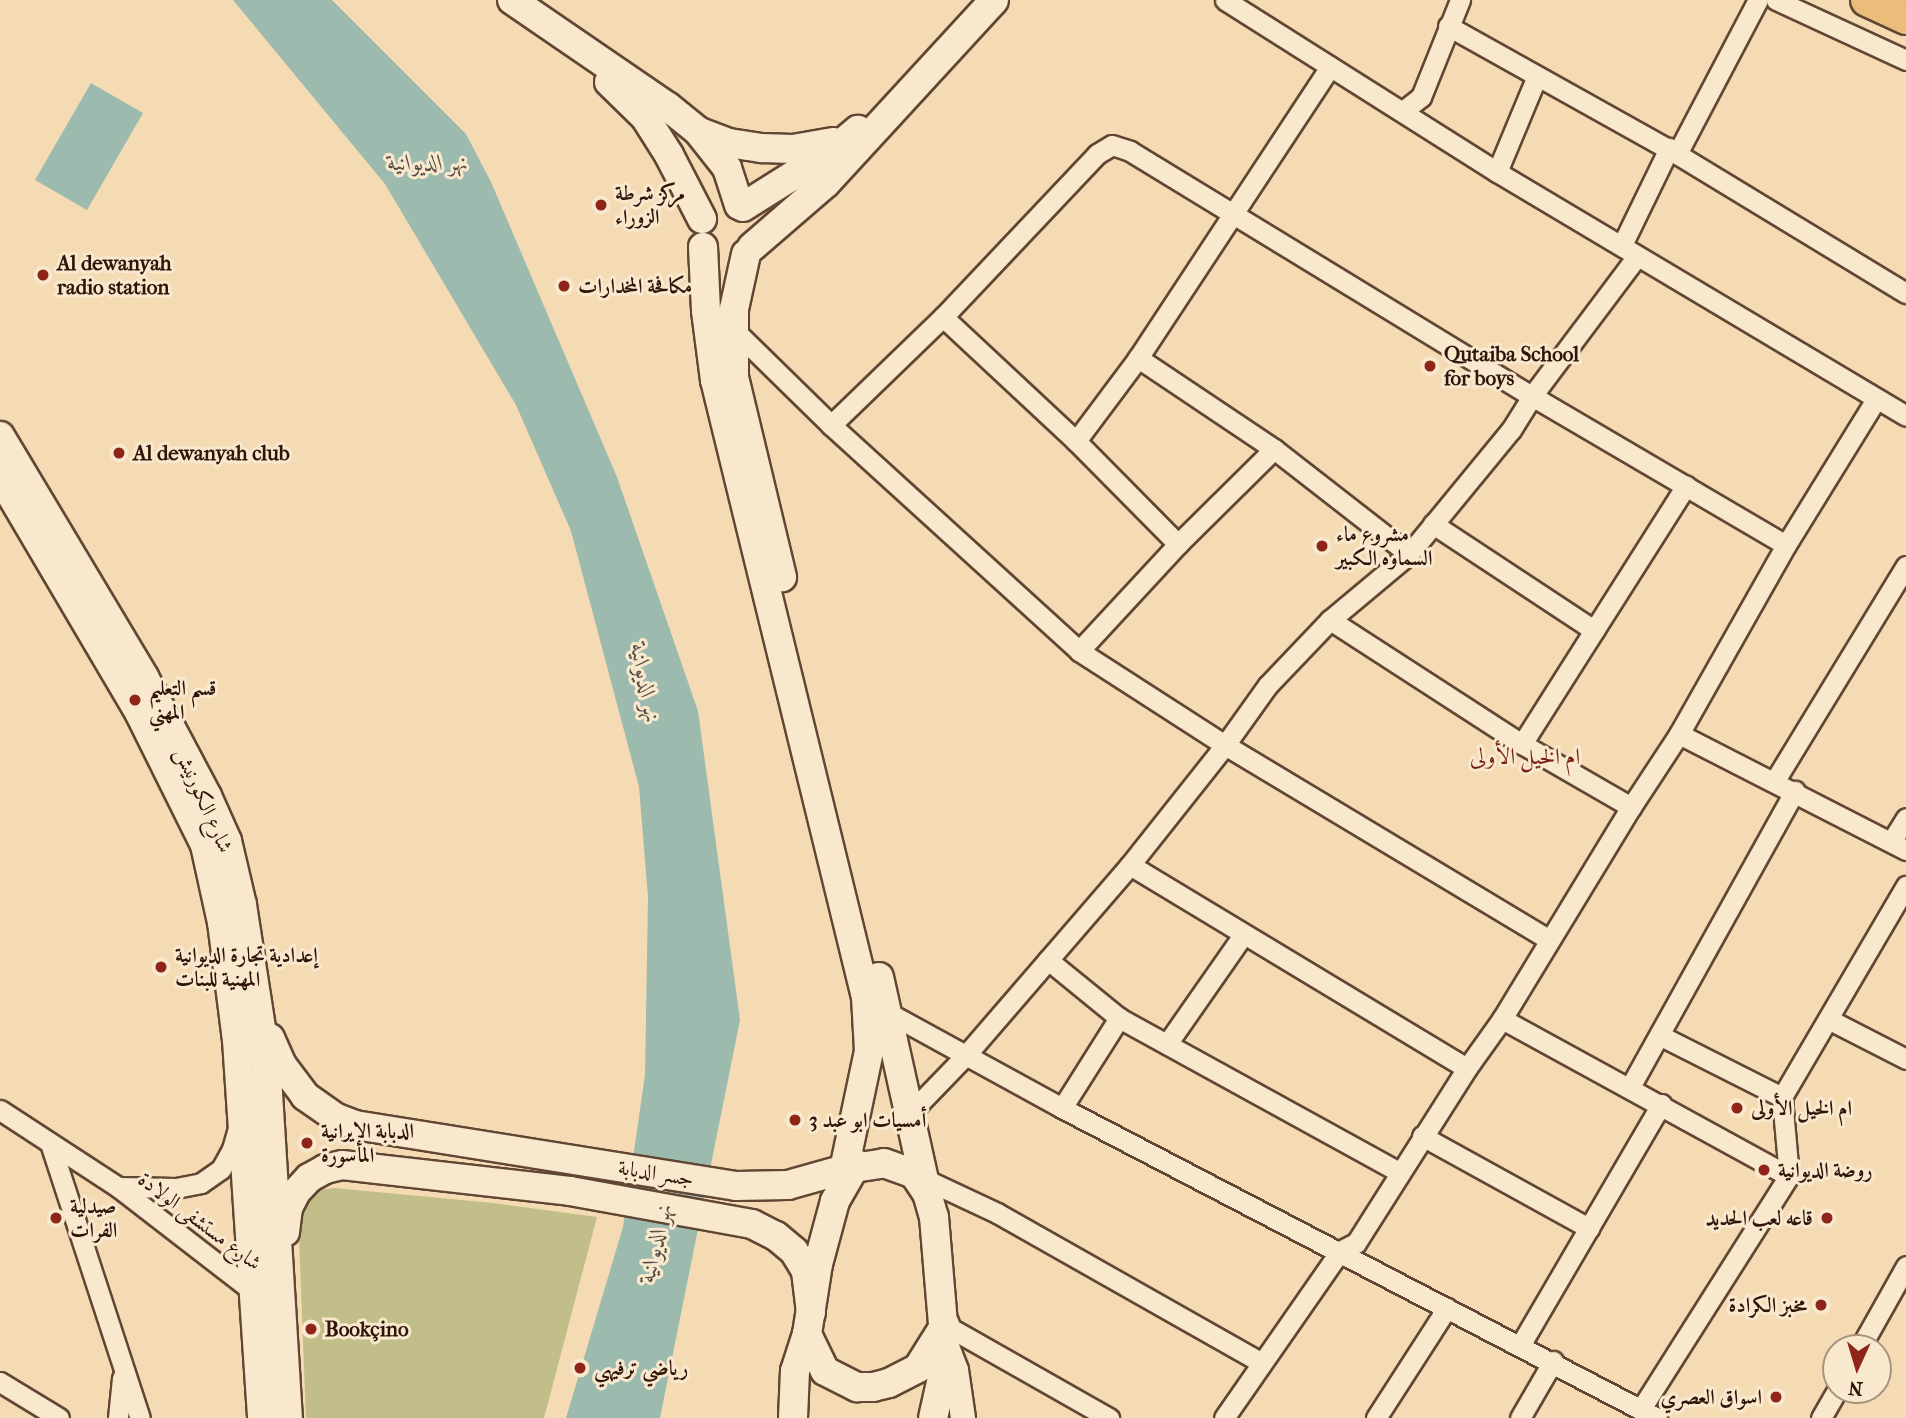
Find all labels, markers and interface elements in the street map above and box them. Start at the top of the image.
water label: نهر الديوانية [388,149,468,177]
place label: مركز شرطة الزوراء [615,180,685,230]
marker: مركز شرطة الزوراء [593,197,609,213]
place label: Al dewanyah radio station [57,250,172,300]
marker: Al dewanyah radio station [35,267,51,283]
place label: مكافحة المخدارات [578,273,692,299]
marker: مكافحة المخدارات [556,278,572,294]
place label: Qutaiba School for boys [1444,341,1579,391]
marker: Qutaiba School for boys [1422,358,1438,374]
place label: Al dewanyah club [133,440,290,466]
marker: Al dewanyah club [111,445,127,461]
place label: مشروع ماء السماوه الكبير [1336,521,1432,571]
marker: مشروع ماء السماوه الكبير [1314,538,1330,554]
water label: نهر الديوانية [624,641,666,725]
place label: قسم التعليم المهني [149,675,216,725]
marker: قسم التعليم المهني [127,692,143,708]
district label: ام الخيل الأولى [1470,743,1580,771]
street label: شارع الكورنيش [170,744,238,856]
place label: إعدادية تجارة الديوانية المهنية للبنات [175,942,318,992]
marker: إعدادية تجارة الديوانية المهنية للبنات [153,959,169,975]
place label: ام الخيل الأولى [1751,1095,1852,1121]
marker: ام الخيل الأولى [1729,1100,1745,1116]
place label: أمسيات ابو عبد 3 [809,1107,926,1133]
marker: أمسيات ابو عبد 3 [787,1112,803,1128]
place label: الدبابة الايرانية المأسورة [321,1118,414,1168]
marker: الدبابة الايرانية المأسورة [299,1135,315,1151]
street label: جسر الدبابة [616,1155,696,1191]
place label: روضة الديوانية [1778,1157,1873,1183]
marker: روضة الديوانية [1756,1162,1772,1178]
street label: شارع مستشفى الولادة [133,1166,267,1276]
place label: صيدلية الفرات [70,1193,117,1243]
water label: نهر الديوانية [633,1201,679,1285]
place label: قاعه لعب الحديد [1706,1205,1813,1231]
marker: صيدلية الفرات [48,1210,64,1226]
marker: قاعه لعب الحديد [1819,1210,1835,1226]
place label: مخبز الكرادة [1729,1292,1807,1318]
marker: مخبز الكرادة [1813,1297,1829,1313]
place label: Bookçino [325,1316,409,1342]
marker: Bookçino [303,1321,319,1337]
north arrow [1822,1334,1892,1404]
place label: رياضي ترفيهي [594,1355,688,1381]
marker: رياضي ترفيهي [572,1360,588,1376]
text: N [1848,1376,1864,1399]
place label: اسواق العصري [1660,1384,1762,1410]
marker: اسواق العصري [1768,1389,1784,1405]

